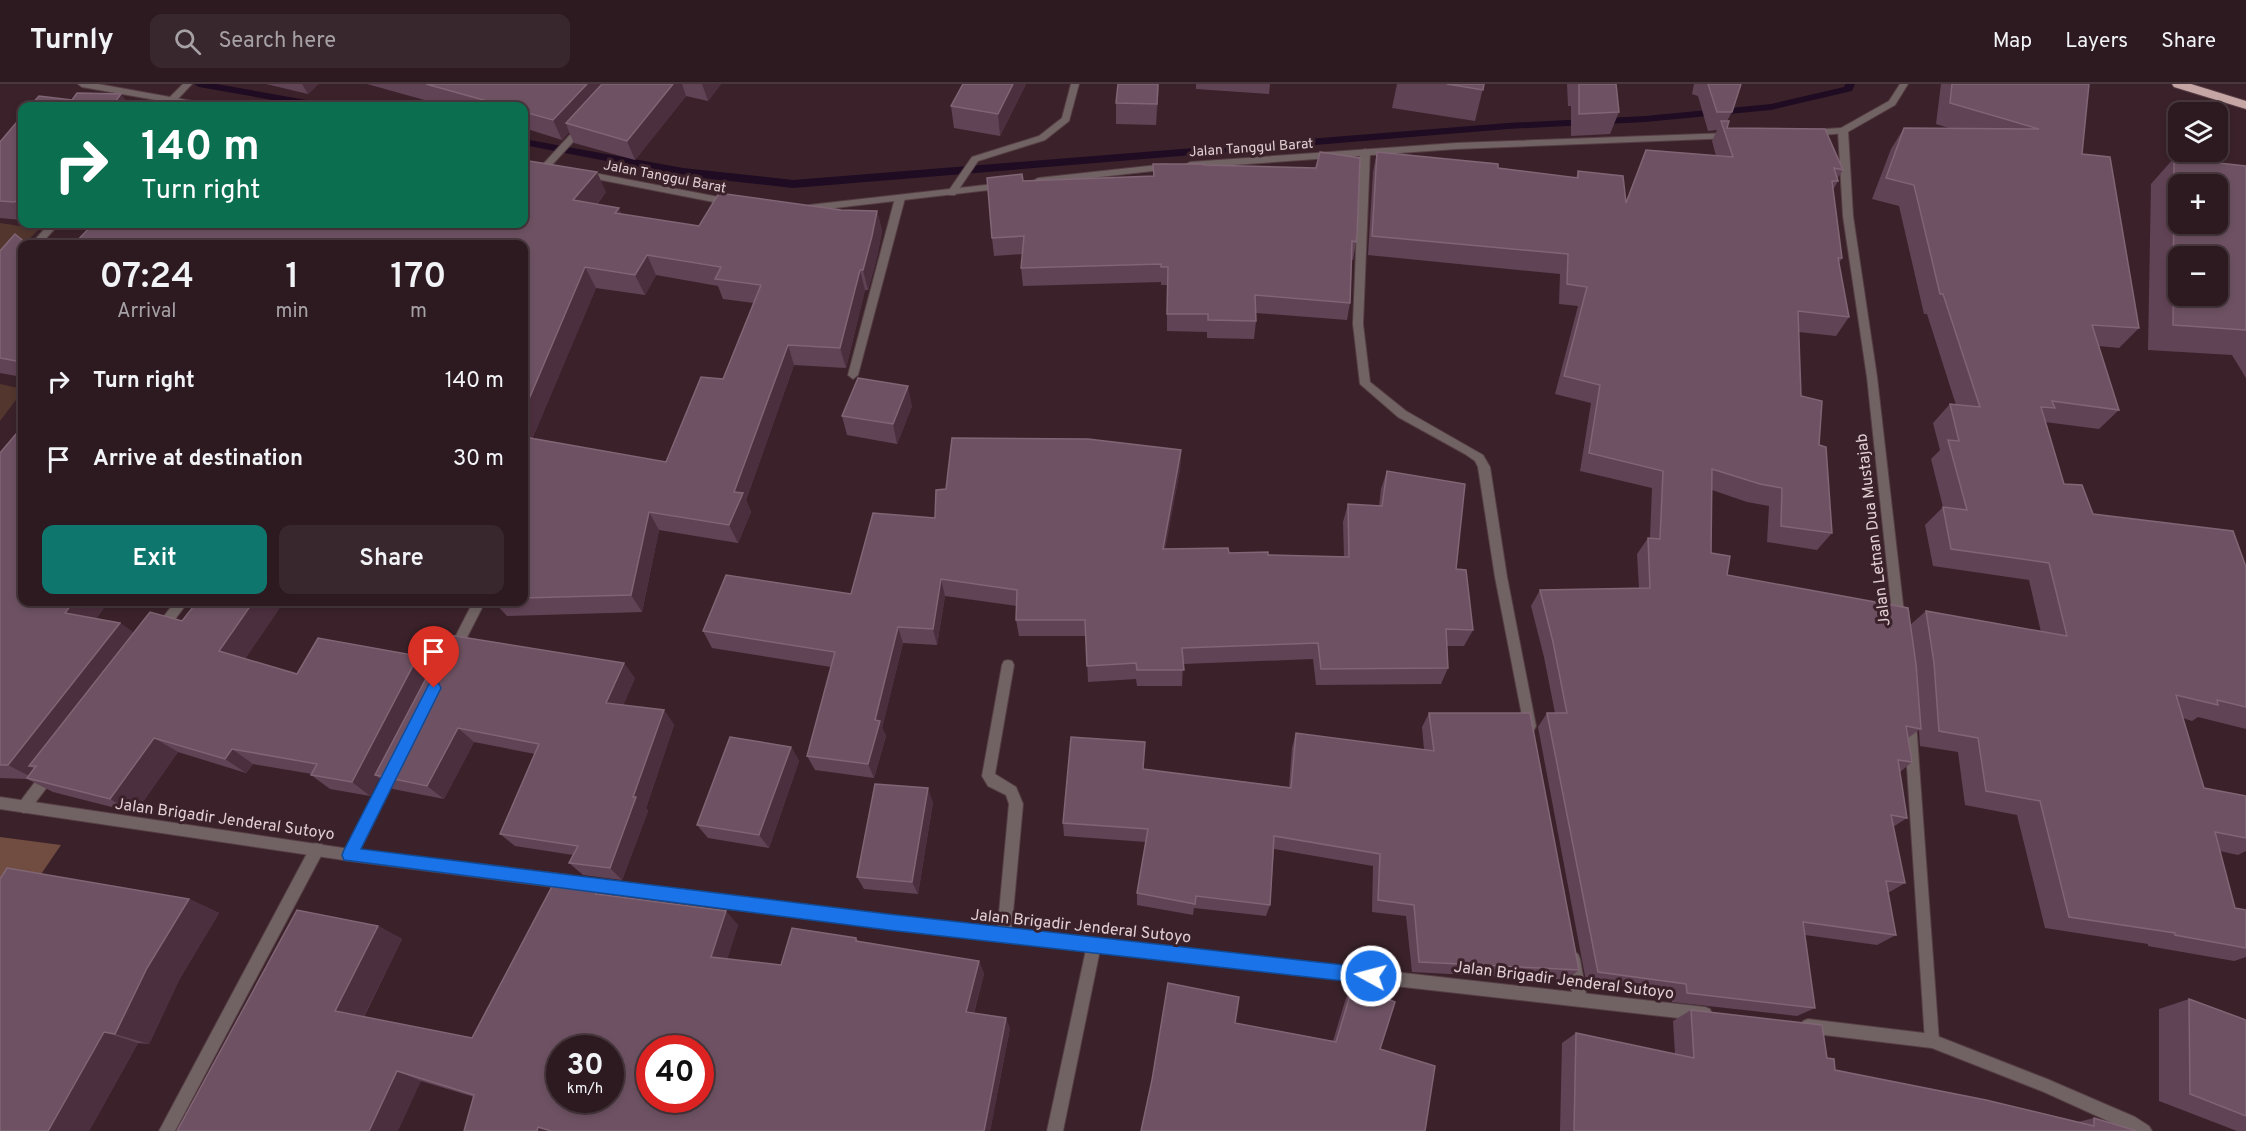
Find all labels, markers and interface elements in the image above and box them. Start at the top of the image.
search box [150,14,570,68]
text: Turnly [30,23,114,59]
icon: search [171,25,204,58]
text: Search here [219,28,336,55]
text: Map [1993,28,2032,55]
text: Layers [2065,28,2128,55]
text: Share [2161,28,2216,55]
map controls [2168,102,2228,306]
button: layers [2168,102,2228,162]
text: 140 m [141,122,260,175]
icon: right [42,126,120,204]
street label: Jalan Tanggul Barat [1188,136,1314,161]
street label: Jalan Tanggul Barat [602,157,728,198]
text: Turn right [141,174,260,208]
button: + [2168,174,2228,234]
button: − [2168,246,2228,306]
text: 07:24 [99,255,194,301]
text: 1 [285,255,299,301]
text: 170 [390,255,447,301]
text: Arrival [117,299,177,325]
text: min [276,299,309,325]
text: m [410,299,427,325]
icon: right [42,365,75,398]
text: Turn right [93,368,195,395]
text: 140 m [445,368,504,395]
street label: Jalan Letnan Dua Mustajab [1852,432,1896,627]
icon: arrive [42,443,75,476]
text: Arrive at destination [93,446,303,473]
text: 30 m [453,446,504,473]
button: Exit [42,525,267,594]
button: Share [279,525,504,594]
pin [408,626,459,688]
icon: arrive [417,635,450,668]
street label: Jalan Brigadir Jenderal Sutoyo [114,795,336,845]
street label: Jalan Brigadir Jenderal Sutoyo [970,905,1192,949]
position arrow [1339,944,1403,1008]
street label: Jalan Brigadir Jenderal Sutoyo [1453,958,1675,1004]
speed limit sign: 40 [636,1035,714,1113]
text: 30 [566,1048,604,1085]
text: km/h [567,1080,603,1099]

